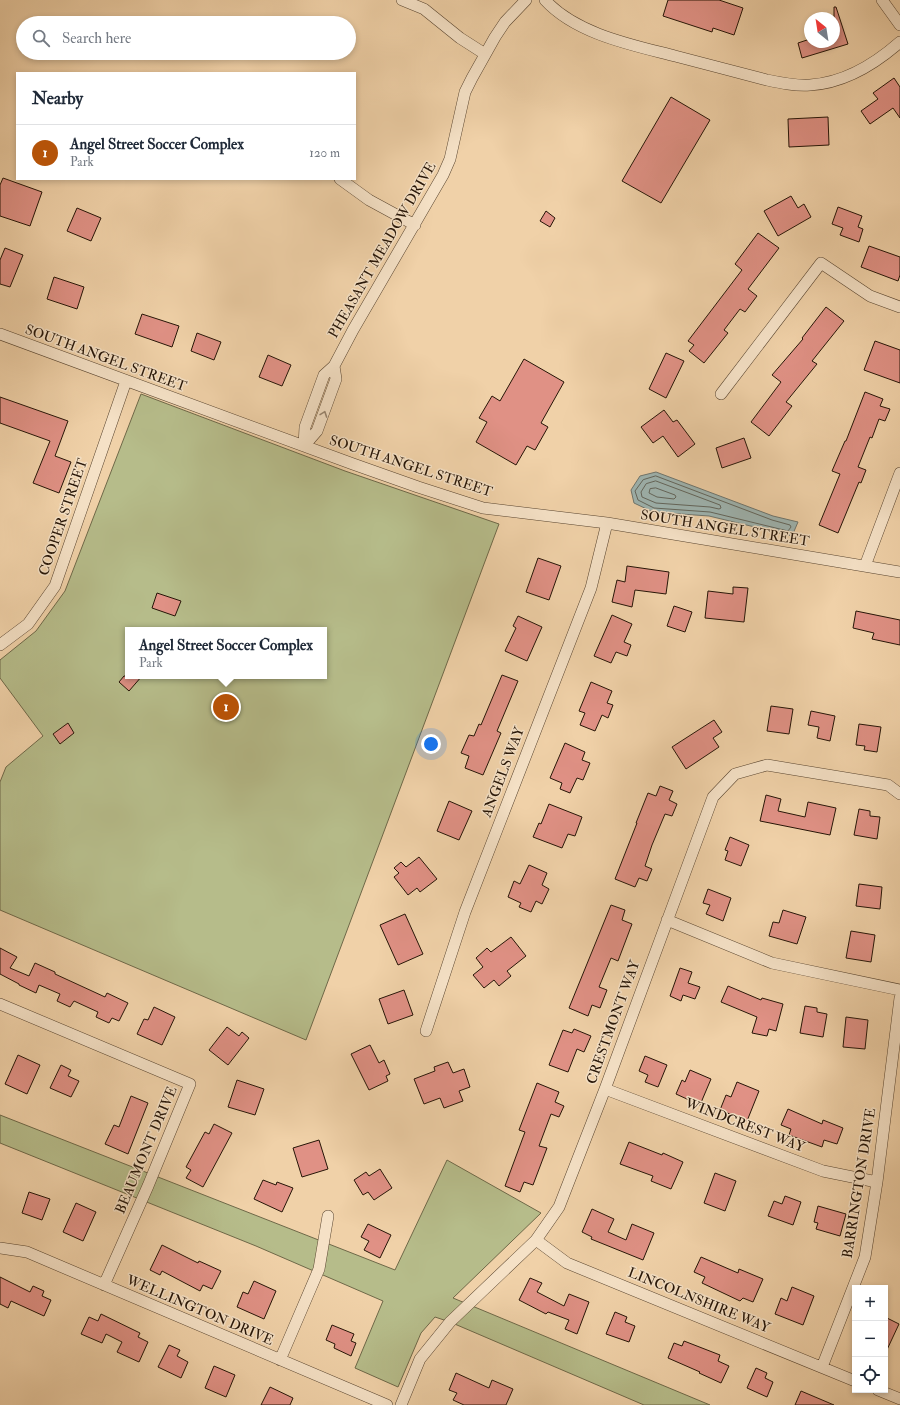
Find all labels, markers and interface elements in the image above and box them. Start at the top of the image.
north arrow [804,12,840,48]
search box [16,16,356,60]
icon: search [30,27,52,49]
text: Search here [62,29,131,48]
text: Nearby [32,88,83,109]
text: Angel Street Soccer Complex [70,135,244,154]
text: 1 [43,145,47,161]
text: 120 m [309,145,340,161]
text: Park [70,154,94,170]
street label: PHEASANT MEADOW DRIVE [325,159,439,341]
street label: SOUTH ANGEL STREET [23,321,190,395]
one-way arrow [319,410,327,417]
street label: SOUTH ANGEL STREET [327,432,495,501]
street label: COOPER STREET [35,456,91,578]
street label: SOUTH ANGEL STREET [639,506,811,550]
popup [125,627,327,679]
text: Angel Street Soccer Complex [139,636,313,655]
text: Park [139,655,163,671]
pin: 1 [213,692,239,722]
street label: ANGELS WAY [478,724,528,821]
your location [421,734,441,754]
street label: CRESTMONT WAY [583,957,643,1086]
street label: BEAUMONT DRIVE [111,1084,181,1216]
street label: WINDCREST WAY [682,1094,808,1156]
street label: BARRINGTON DRIVE [839,1107,879,1259]
street label: LINCOLNSHIRE WAY [625,1264,773,1336]
street label: WELLINGTON DRIVE [123,1271,276,1349]
map controls [852,1285,888,1393]
button: + [852,1285,888,1321]
button: − [852,1321,888,1357]
button: locate [852,1357,888,1393]

